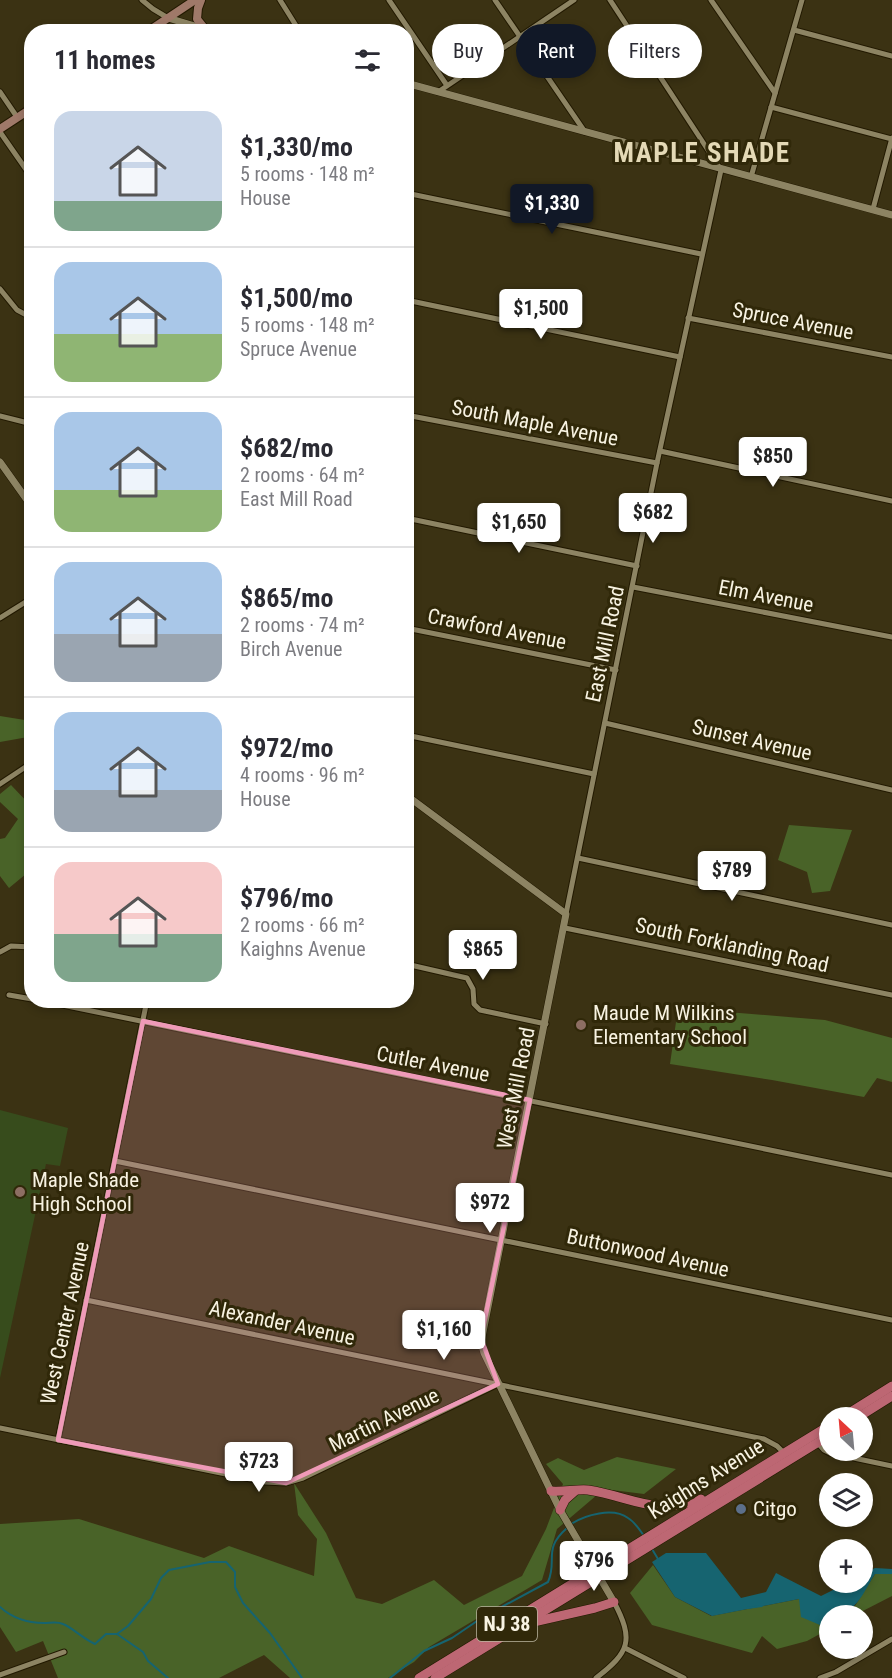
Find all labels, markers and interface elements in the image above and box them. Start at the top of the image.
chip: Buy [432,24,504,78]
chip: Rent [516,24,596,78]
chip: Filters [608,24,702,78]
icon: filters [351,44,384,77]
text: 11 homes [54,45,156,75]
text: $1,330/mo [240,132,353,162]
icon: home [102,135,174,207]
district label: MAPLE SHADE [613,137,791,169]
text: 5 rooms · 148 m² [240,162,375,186]
pin: $1,330 [503,184,601,235]
text: House [240,186,291,210]
text: $1,330 [524,191,580,215]
text: $1,500/mo [240,283,353,313]
icon: home [102,286,174,358]
pin: $1,500 [492,289,590,340]
text: $1,500 [513,296,569,320]
street label: Spruce Avenue [731,298,856,345]
text: 5 rooms · 148 m² [240,313,375,337]
text: Spruce Avenue [240,337,357,361]
street label: South Maple Avenue [450,395,620,451]
text: $682/mo [240,433,333,463]
icon: home [102,436,174,508]
pin: $850 [737,437,809,488]
text: $850 [753,444,793,468]
text: 2 rooms · 64 m² [240,463,365,487]
text: East Mill Road [240,487,353,511]
pin: $682 [617,493,689,544]
text: $682 [633,500,673,524]
pin: $1,650 [470,503,568,554]
text: $1,650 [491,510,547,534]
street label: Elm Avenue [716,575,816,617]
text: $865/mo [240,583,333,613]
street label: East Mill Road [581,584,629,704]
icon: home [102,586,174,658]
street label: Crawford Avenue [426,604,568,654]
text: 2 rooms · 74 m² [240,613,365,637]
text: Birch Avenue [240,637,342,661]
street label: Sunset Avenue [690,715,814,765]
text: $972/mo [240,733,333,763]
icon: home [102,736,174,808]
text: 4 rooms · 96 m² [240,763,365,787]
text: House [240,787,291,811]
pin: $789 [696,851,768,902]
text: $789 [712,858,752,882]
text: $796/mo [240,883,333,913]
icon: home [102,886,174,958]
text: 2 rooms · 66 m² [240,913,365,937]
street label: South Forklanding Road [633,913,831,977]
pin: $865 [447,930,519,981]
text: Kaighns Avenue [240,937,366,961]
text: $865 [463,937,503,961]
place label: Maude M Wilkins Elementary School [593,1001,747,1049]
marker: Maude M Wilkins Elementary School [574,1018,588,1032]
street label: West Mill Road [492,1025,540,1151]
street label: Cutler Avenue [374,1041,492,1087]
place label: Maple Shade High School [32,1168,139,1216]
pin: $972 [454,1183,526,1234]
marker: Maple Shade High School [13,1185,27,1199]
text: $972 [470,1190,510,1214]
street label: Buttonwood Avenue [565,1224,731,1282]
street label: West Center Avenue [36,1239,94,1407]
street label: Alexander Avenue [207,1296,357,1350]
pin: $1,160 [395,1310,493,1361]
text: $1,160 [416,1317,472,1341]
street label: Martin Avenue [325,1383,443,1457]
north arrow [819,1407,873,1461]
map controls [819,1407,873,1659]
street label: Kaighns Avenue [644,1434,768,1524]
pin: $723 [223,1442,295,1493]
text: $723 [239,1449,279,1473]
button: layers [819,1473,873,1527]
place label: Citgo [753,1497,797,1521]
marker: Citgo [734,1502,748,1516]
button: + [819,1539,873,1593]
pin: $796 [558,1541,630,1592]
text: $796 [574,1548,614,1572]
button: − [819,1605,873,1659]
road number: NJ 38 [477,1607,537,1641]

